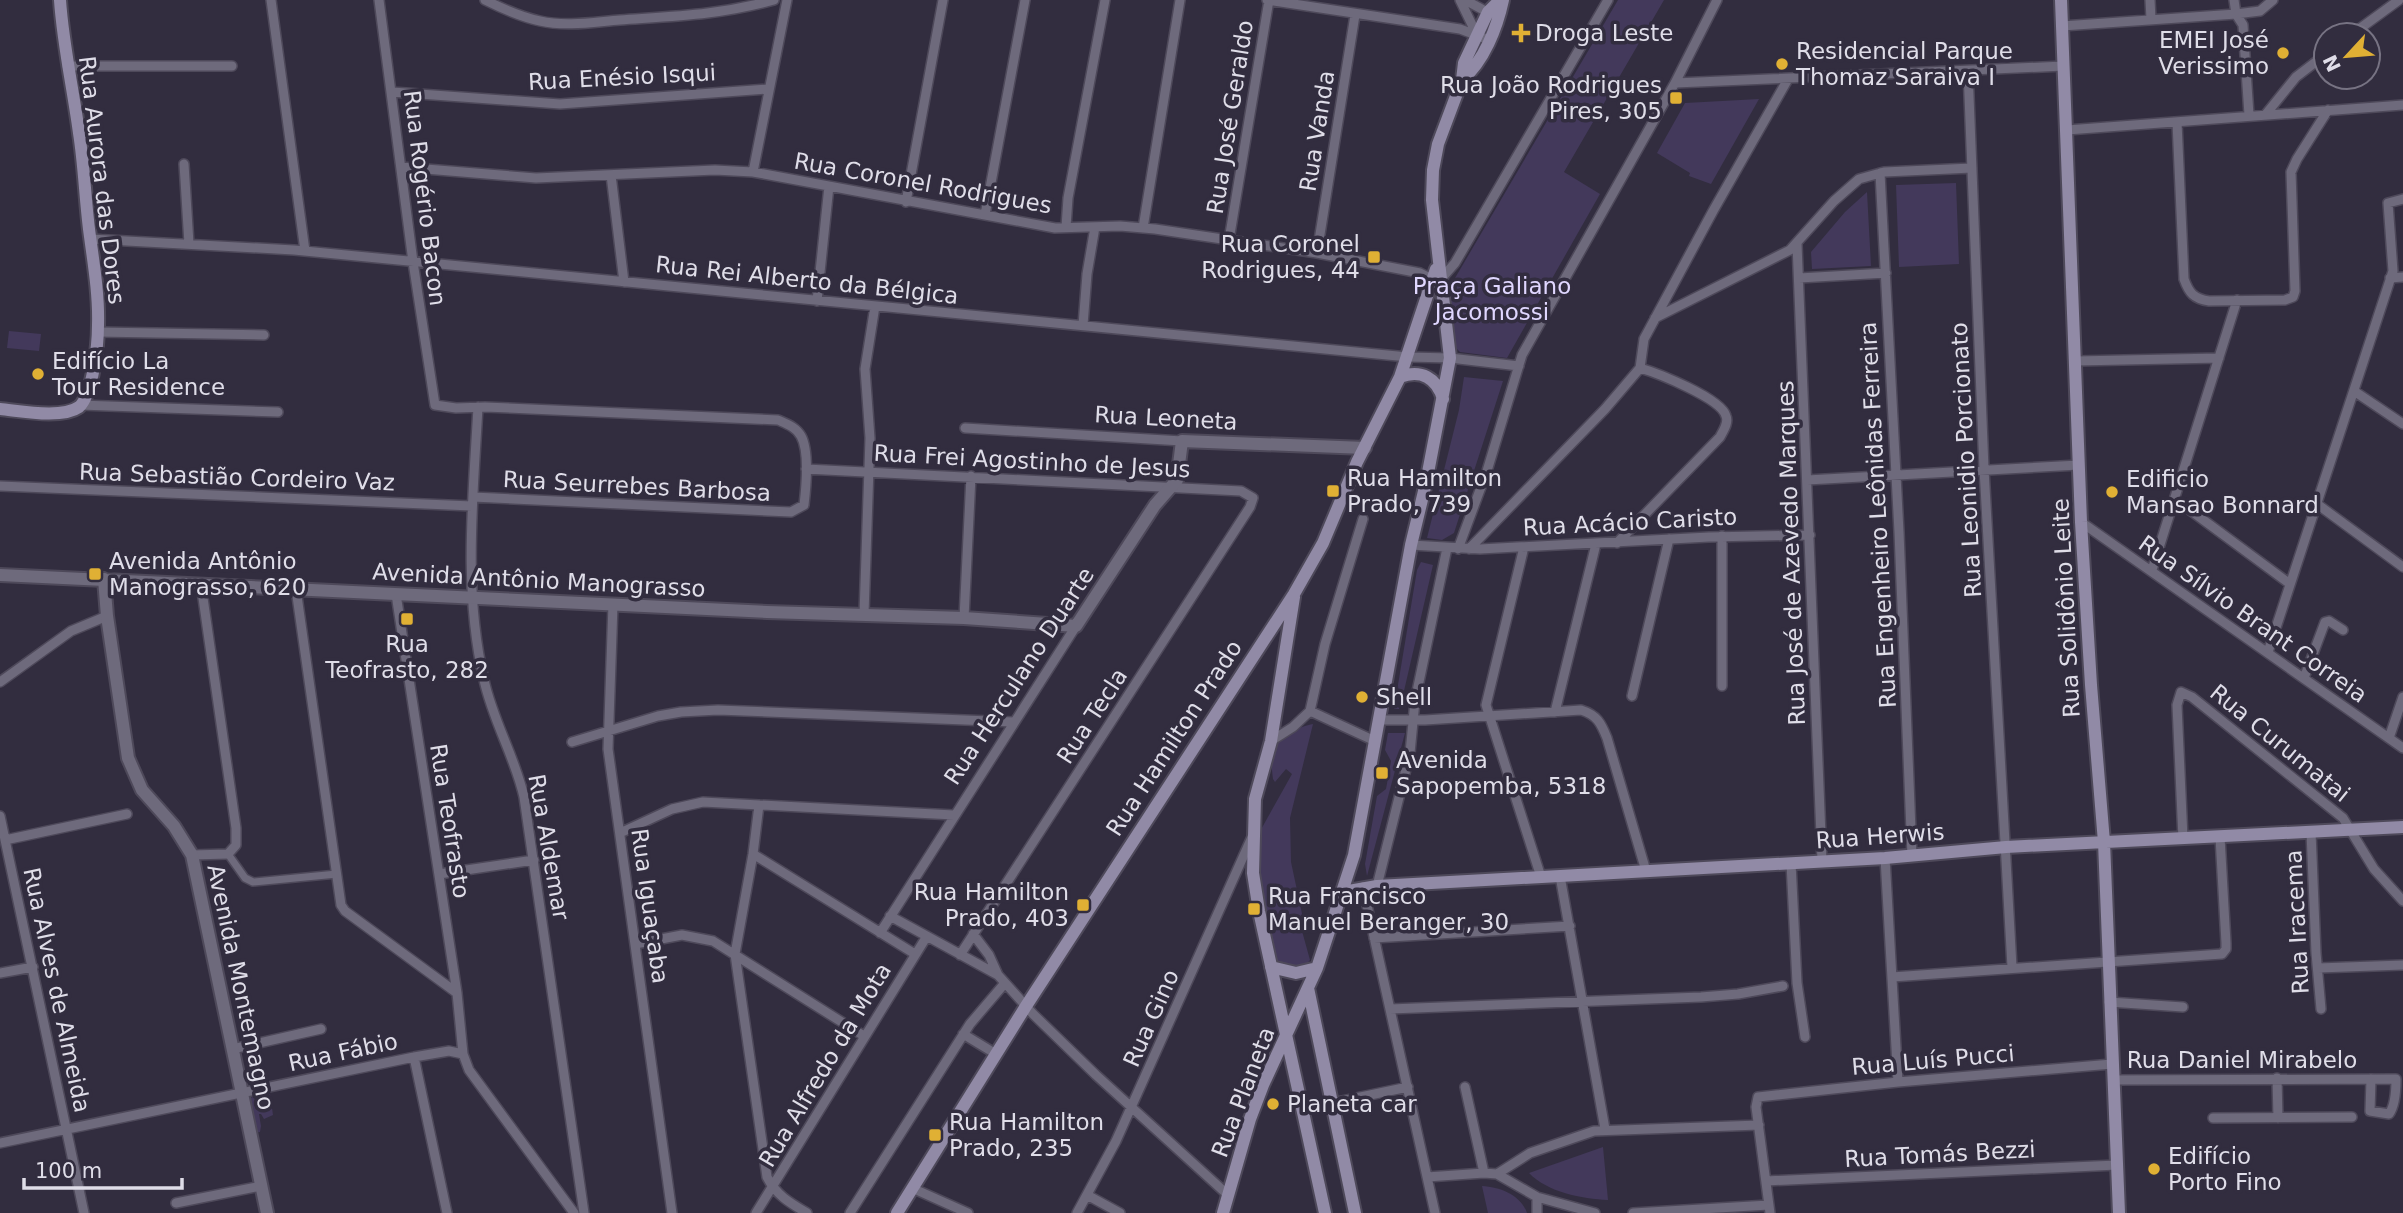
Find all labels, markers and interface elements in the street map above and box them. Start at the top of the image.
street label: Rua José Geraldo [1202,18,1258,216]
place label: Droga Leste [1535,20,1673,46]
north arrow [2312,21,2382,91]
marker: Droga Leste [1513,25,1529,41]
place label: EMEI José Verissimo [2158,27,2269,79]
place label: Residencial Parque Thomaz Saraiva I [1795,38,2013,90]
marker: EMEI José Verissimo [2275,45,2291,61]
text: N [2318,51,2345,75]
street label: Rua Aurora das Dores [74,54,130,306]
marker: Residencial Parque Thomaz Saraiva I [1774,56,1790,72]
street label: Rua Enésio Isqui [527,59,717,95]
street label: Rua Vanda [1295,69,1339,193]
place label: Rua João Rodrigues Pires, 305 [1440,72,1662,124]
street label: Rua Rogério Bacon [399,89,451,307]
marker: Rua João Rodrigues Pires, 305 [1668,90,1684,106]
street label: Rua Coronel Rodrigues [792,148,1054,218]
place label: Rua Coronel Rodrigues, 44 [1201,231,1360,283]
marker: Rua Coronel Rodrigues, 44 [1366,249,1382,265]
street label: Rua Rei Alberto da Bélgica [654,251,960,309]
park label: Praça Galiano Jacomossi [1413,273,1571,325]
street label: Rua Engenheiro Leônidas Ferreira [1855,321,1901,709]
street label: Rua Leonidio Porcionato [1946,322,1986,598]
place label: Edifício La Tour Residence [51,348,225,400]
marker: Edifício La Tour Residence [30,366,46,382]
street label: Rua José de Azevedo Marques [1772,380,1810,726]
street label: Rua Leoneta [1094,401,1238,435]
street label: Rua Frei Agostinho de Jesus [873,440,1191,482]
street label: Rua Sebastião Cordeiro Vaz [79,458,395,496]
place label: Rua Hamilton Prado, 739 [1347,465,1502,517]
street label: Rua Seurrebes Barbosa [502,466,772,506]
place label: Edificio Mansao Bonnard [2126,466,2319,518]
marker: Rua Hamilton Prado, 739 [1325,483,1341,499]
marker: Edificio Mansao Bonnard [2104,484,2120,500]
street label: Rua Solidônio Leite [2047,498,2085,718]
street label: Rua Acácio Caristo [1522,503,1738,541]
street label: Rua Sílvio Brant Correia [2134,530,2372,708]
place label: Avenida Antônio Manograsso, 620 [109,548,306,600]
street label: Avenida Antônio Manograsso [372,558,706,602]
street label: Rua Herculano Duarte [939,562,1099,790]
marker: Avenida Antônio Manograsso, 620 [87,566,103,582]
marker: Rua Teofrasto, 282 [399,611,415,627]
place label: Rua Teofrasto, 282 [324,631,489,683]
street label: Rua Hamilton Prado [1101,635,1247,841]
street label: Rua Tecla [1052,663,1132,769]
street label: Rua Curumatai [2205,679,2355,807]
place label: Shell [1376,684,1432,710]
marker: Shell [1354,689,1370,705]
street label: Rua Teofrasto [425,742,475,900]
place label: Avenida Sapopemba, 5318 [1396,747,1606,799]
marker: Avenida Sapopemba, 5318 [1374,765,1390,781]
street label: Rua Aldemar [523,772,575,923]
street label: Rua Herwis [1815,819,1945,853]
street label: Rua Iguaçaba [626,827,674,985]
street label: Rua Iracema [2280,849,2314,995]
street label: Avenida Montemagno [202,862,280,1112]
street label: Rua Alves de Almeida [18,865,96,1115]
place label: Rua Hamilton Prado, 403 [914,879,1069,931]
place label: Rua Francisco Manuel Beranger, 30 [1268,883,1509,935]
marker: Rua Hamilton Prado, 403 [1075,897,1091,913]
marker: Rua Francisco Manuel Beranger, 30 [1246,901,1262,917]
street label: Rua Alfredo da Mota [754,958,896,1172]
street label: Rua Gino [1118,965,1184,1071]
street label: Rua Planeta [1206,1023,1280,1161]
street label: Rua Fábio [286,1028,400,1076]
street label: Rua Luís Pucci [1851,1040,2015,1080]
street label: Rua Daniel Mirabelo [2127,1047,2357,1073]
place label: Planeta car [1287,1091,1417,1117]
marker: Planeta car [1265,1096,1281,1112]
place label: Rua Hamilton Prado, 235 [949,1109,1104,1161]
marker: Rua Hamilton Prado, 235 [927,1127,943,1143]
street label: Rua Tomás Bezzi [1844,1136,2036,1172]
place label: Edifício Porto Fino [2168,1143,2282,1195]
scale bar [24,1146,182,1190]
text: 100 m [35,1159,102,1183]
marker: Edifício Porto Fino [2146,1161,2162,1177]

